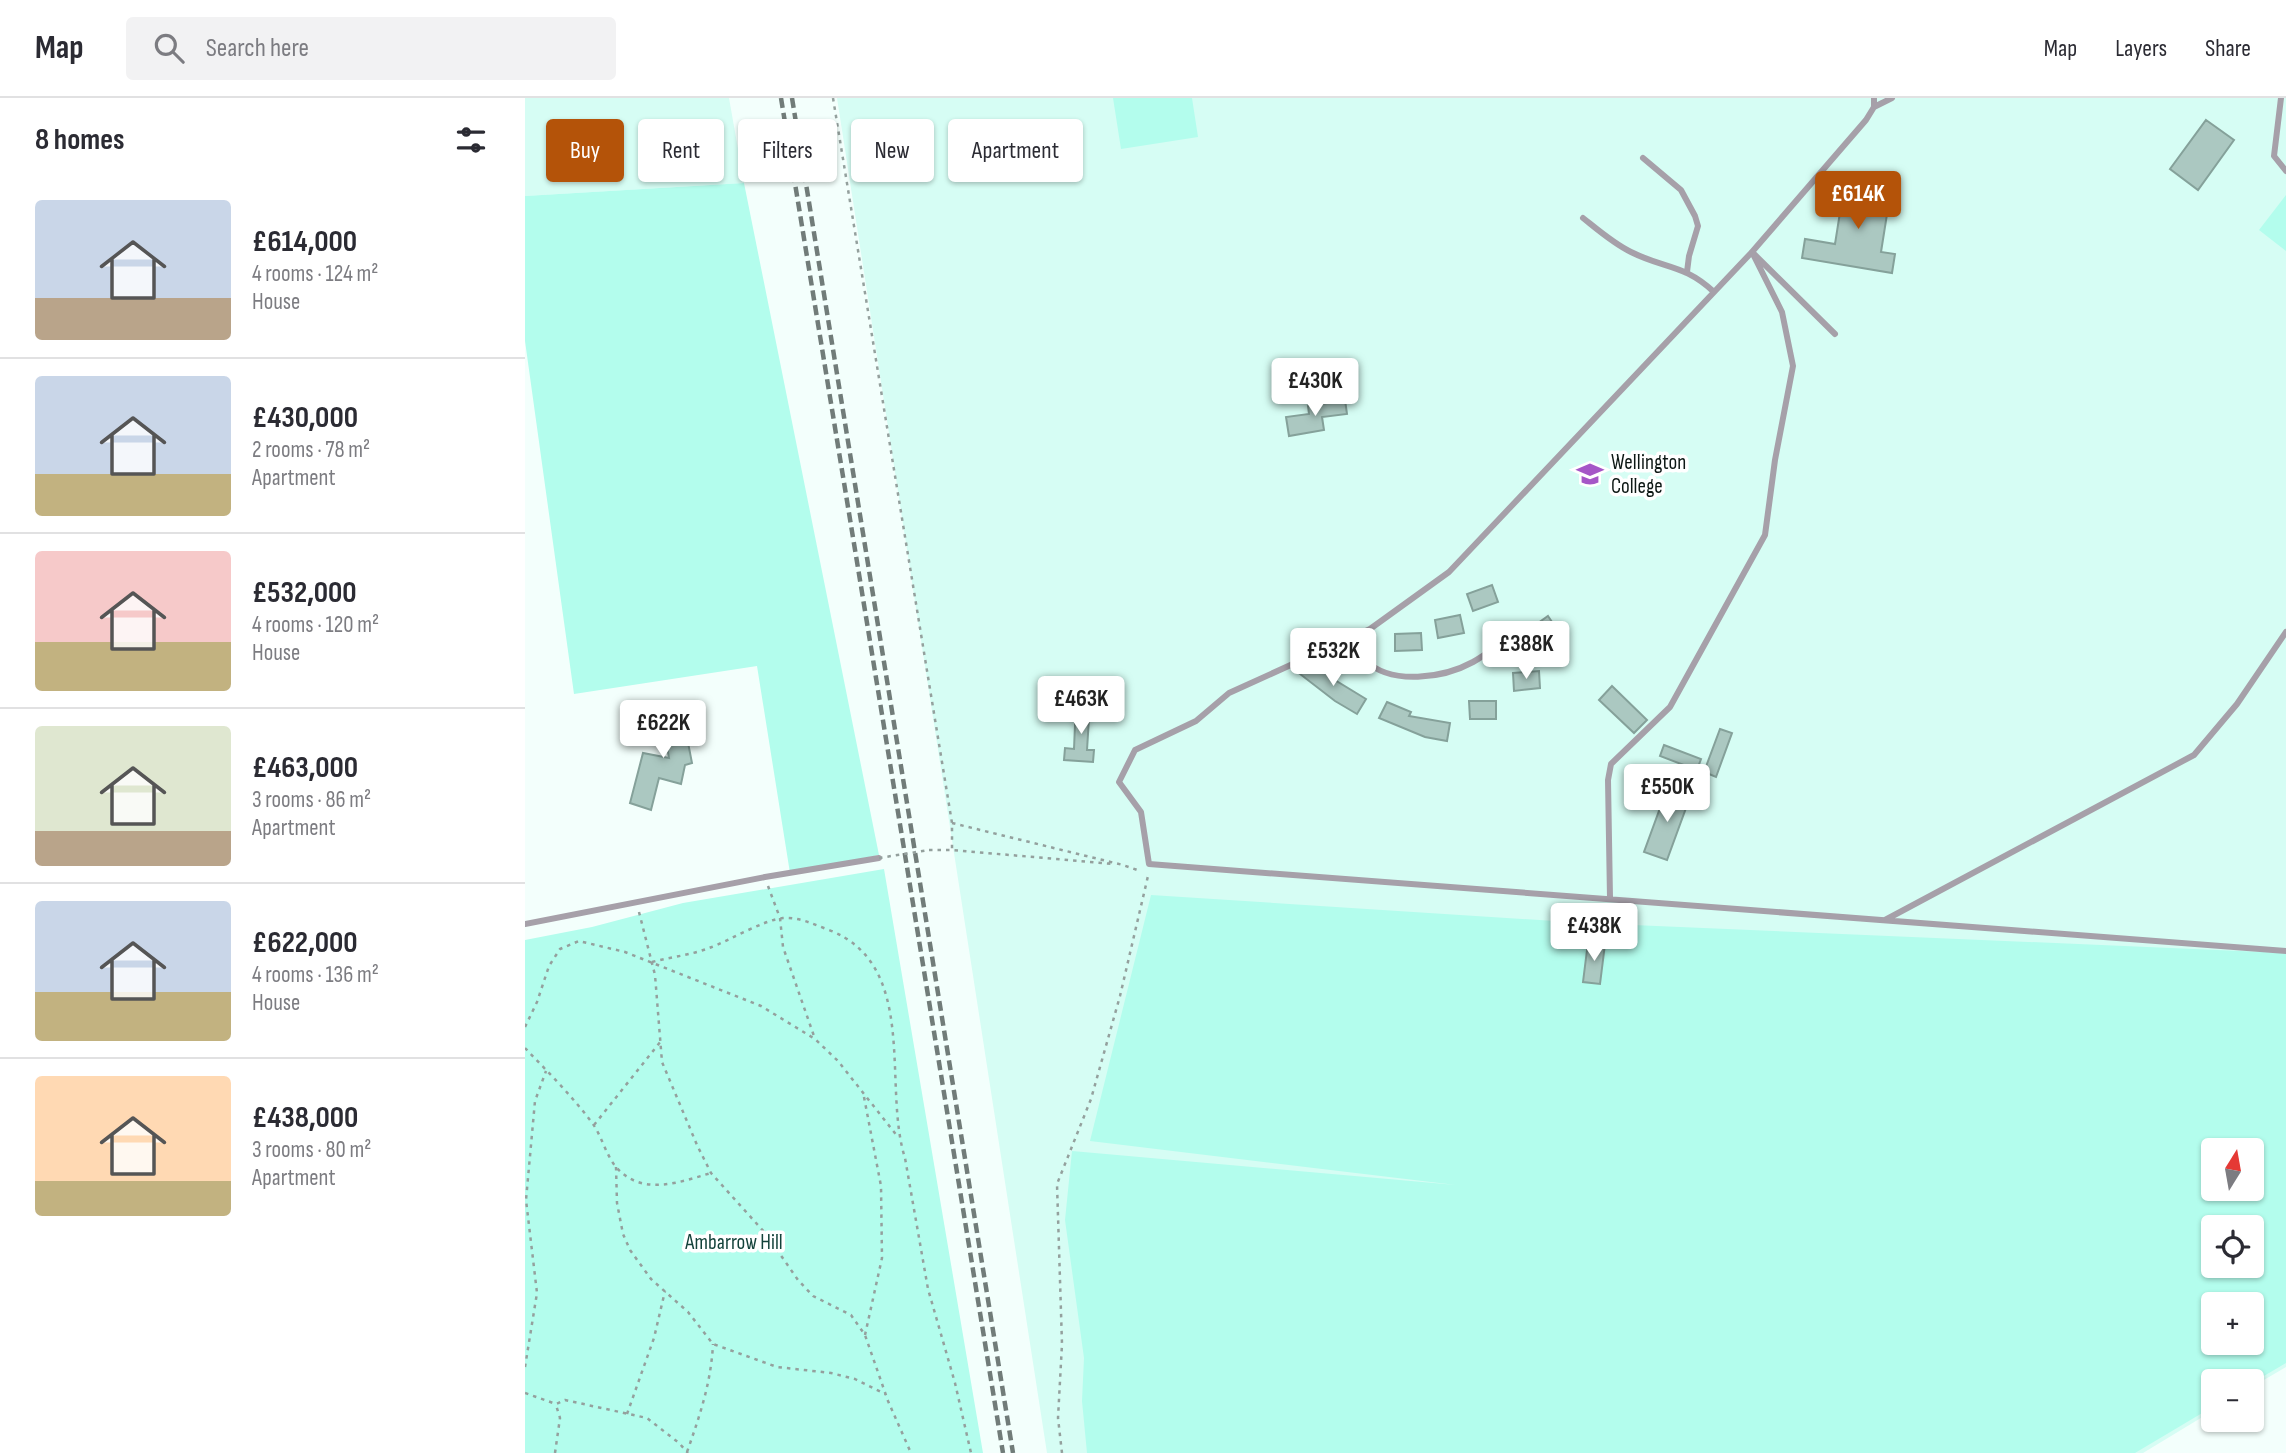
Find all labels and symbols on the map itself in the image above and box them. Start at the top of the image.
pin: £614K [1809,172,1907,231]
pin: £430K [1266,358,1364,418]
place label: Wellington College [1611,450,1686,499]
school or university icon: Wellington College [1575,459,1605,489]
pin: £388K [1477,622,1575,681]
pin: £532K [1284,628,1382,688]
pin: £463K [1032,676,1130,736]
pin: £622K [614,700,712,760]
pin: £550K [1618,764,1716,824]
pin: £438K [1545,904,1643,963]
north arrow [2201,1138,2265,1200]
park label: Ambarrow Hill [684,1230,783,1255]

